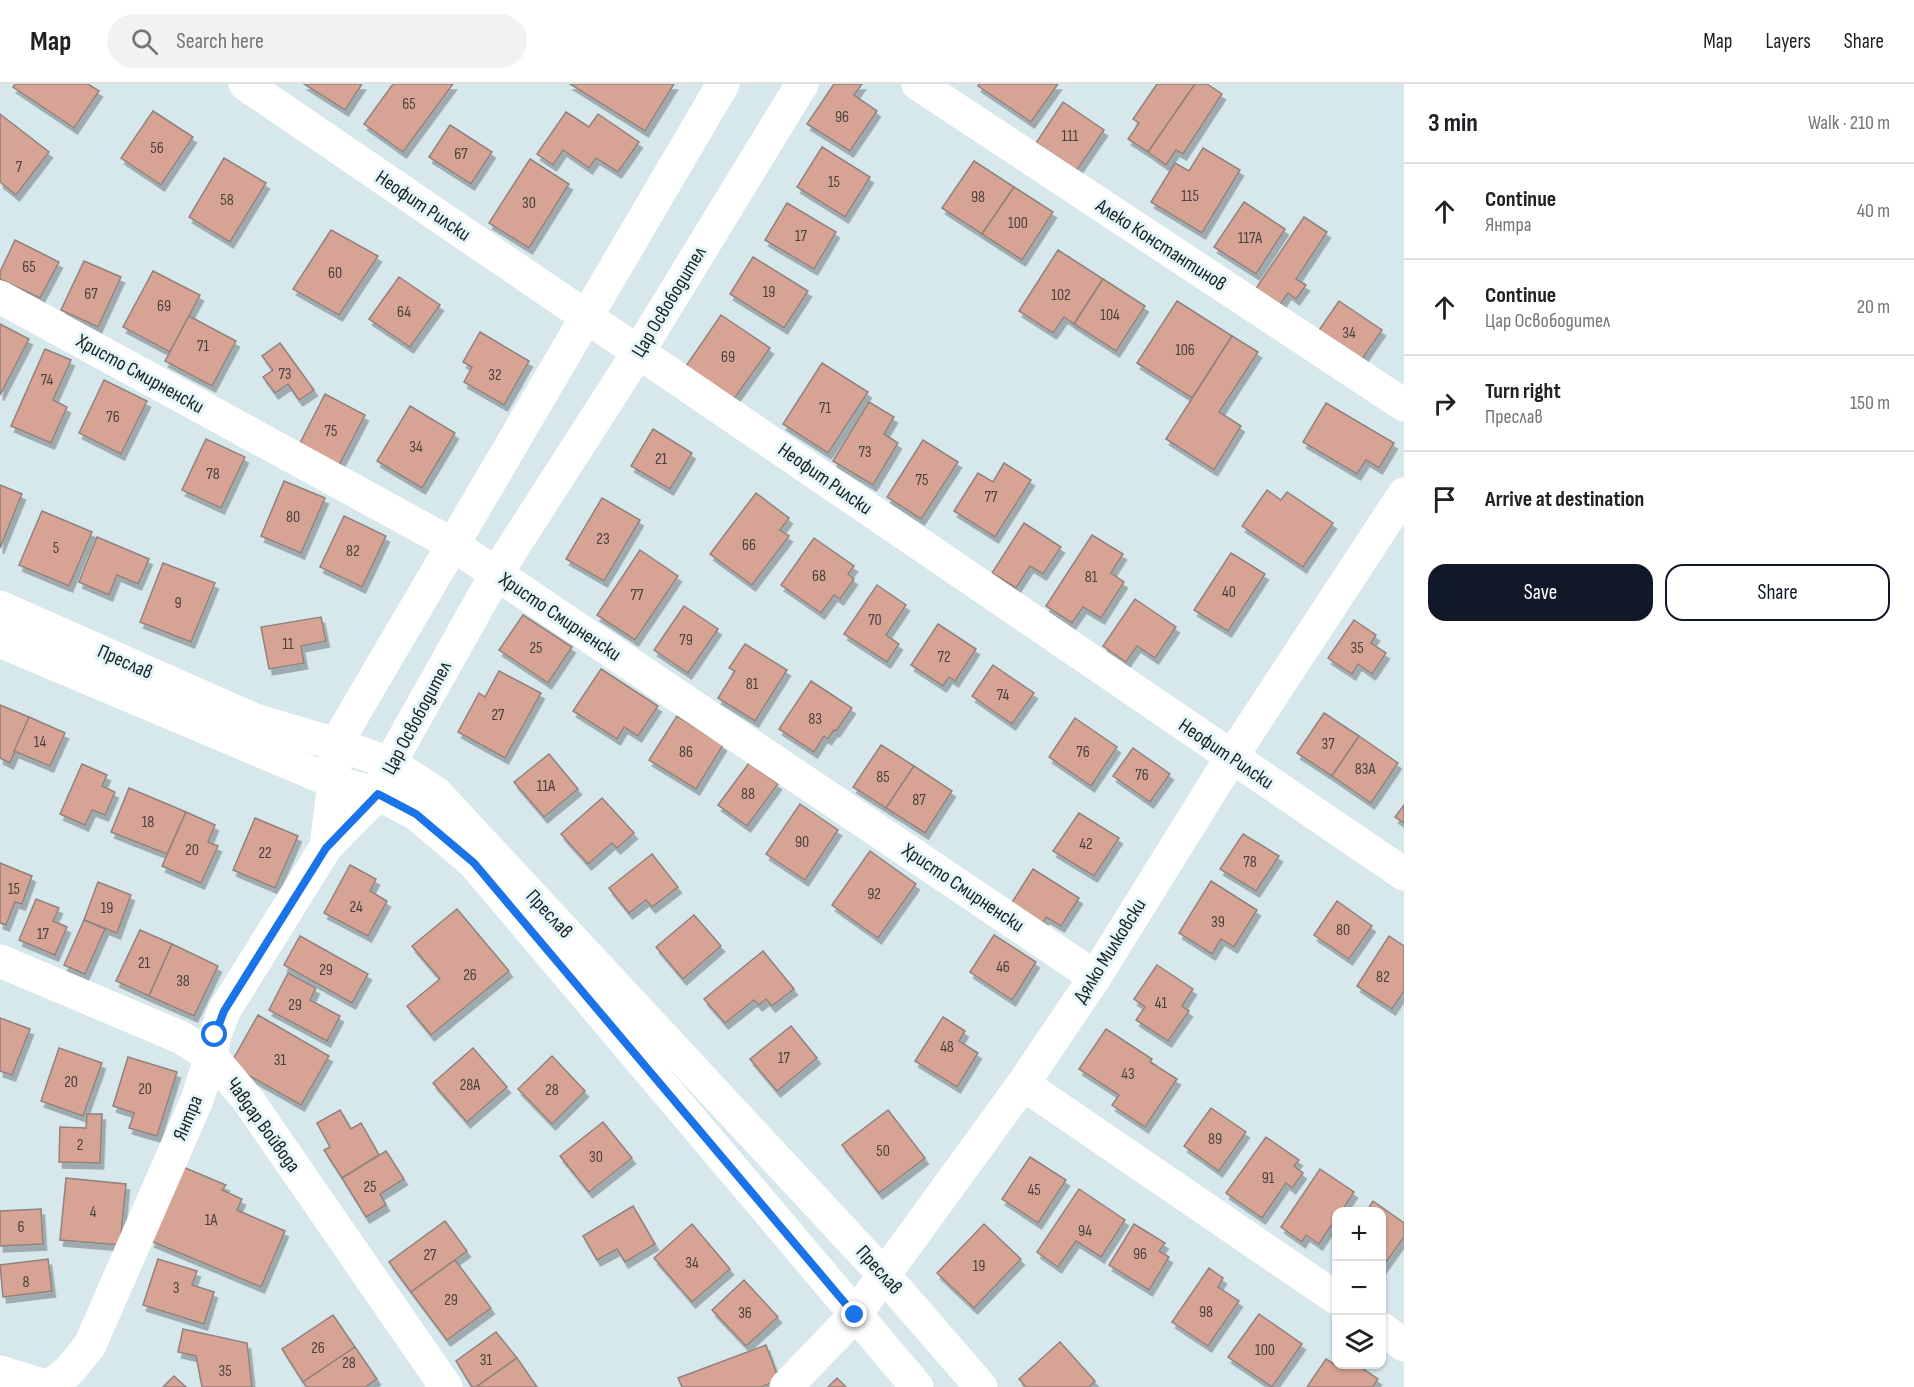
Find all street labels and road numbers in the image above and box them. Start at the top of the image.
street label: Неофит Рилски [371,165,475,247]
street label: Алеко Константинов [1090,193,1231,296]
street label: Цар Освободител [626,242,712,362]
street label: Христо Смирненски [71,329,208,419]
street label: Неофит Рилски [773,438,877,520]
street label: Христо Смирненски [494,567,626,667]
street label: Преслав [94,639,156,685]
street label: Цар Освободител [377,657,457,779]
street label: Неофит Рилски [1174,713,1278,795]
street label: Христо Смирненски [897,838,1029,938]
street label: Преслав [521,885,577,943]
street label: Дялко Милковски [1068,894,1152,1008]
street label: Чавдар Войвода [221,1073,305,1177]
street label: Янтра [168,1092,208,1144]
street label: Преслав [851,1240,907,1300]

